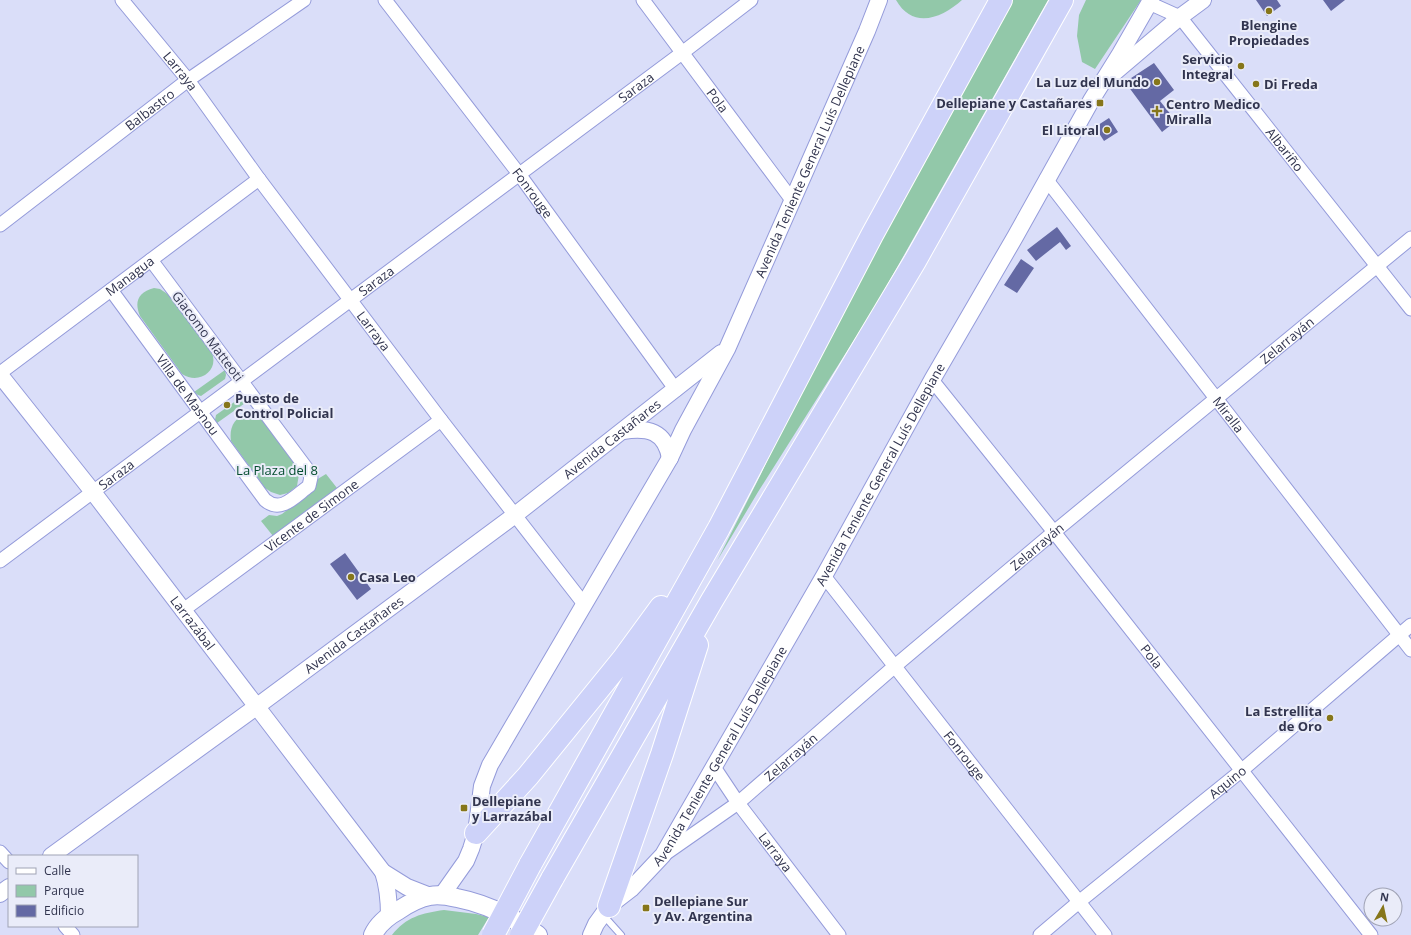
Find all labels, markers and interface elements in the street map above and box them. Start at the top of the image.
marker: Blengine Propiedades [1264,6,1274,16]
place label: Blengine Propiedades [1229,16,1309,49]
street label: Avenida Teniente General Luís Dellepiane [751,43,868,280]
street label: Larraya [159,48,202,94]
place label: Servicio Integral [1182,50,1233,83]
marker: Servicio Integral [1236,61,1246,71]
street label: Saraza [614,68,657,107]
place label: La Luz del Mundo [1036,73,1149,91]
place label: Di Freda [1264,75,1318,93]
marker: La Luz del Mundo [1152,77,1162,87]
marker: Di Freda [1251,79,1261,89]
street label: Pola [703,84,733,116]
street label: Balbastro [121,85,178,134]
place label: Dellepiane y Castañares [936,94,1092,112]
place label: Centro Medico Miralla [1166,95,1260,128]
marker: Dellepiane y Castañares [1095,98,1105,108]
marker: Centro Medico Miralla [1151,105,1163,117]
place label: El Litoral [1042,121,1099,139]
street label: Albariño [1262,124,1308,175]
marker: El Litoral [1102,125,1112,135]
street label: Fonrouge [508,164,557,222]
street label: Managua [102,252,158,300]
street label: Saraza [355,262,398,300]
street label: Giacomo Matteoti [168,287,248,385]
street label: Larraya [353,307,395,355]
street label: Zelarrayán [1256,313,1318,368]
street label: Villa de Masnou [152,351,223,439]
street label: Avenida Teniente General Luís Dellepiane [811,360,949,589]
place label: Puesto de Control Policial [235,389,333,422]
street label: Miralla [1209,393,1248,436]
street label: Avenida Castañares [559,395,664,483]
marker: Puesto de Control Policial [222,400,232,410]
street label: Saraza [95,455,138,494]
park label: La Plaza del 8 [236,461,318,479]
street label: Vicente de Simone [261,475,362,556]
street label: Zelarrayán [1006,519,1068,574]
place label: Casa Leo [359,568,416,586]
marker: Casa Leo [346,572,356,582]
street label: Larrazábal [166,592,219,654]
street label: Avenida Castañares [300,592,407,677]
street label: Pola [1137,640,1167,672]
street label: Avenida Teniente General Luís Dellepiane [648,643,791,870]
place label: La Estrellita de Oro [1245,702,1322,735]
marker: La Estrellita de Oro [1325,713,1335,723]
street label: Fonrouge [940,727,990,784]
street label: Zelarrayán [760,729,821,785]
street label: Aquino [1205,761,1250,803]
place label: Dellepiane y Larrazábal [472,792,552,825]
marker: Dellepiane y Larrazábal [459,803,469,813]
street label: Larraya [754,828,797,876]
legend [8,855,138,927]
text: Calle [44,862,71,879]
text: Parque [44,882,84,899]
north arrow [1363,887,1403,927]
text: N [1379,889,1390,905]
place label: Dellepiane Sur y Av. Argentina [654,892,753,925]
text: Edificio [44,902,84,919]
marker: Dellepiane Sur y Av. Argentina [641,903,651,913]

